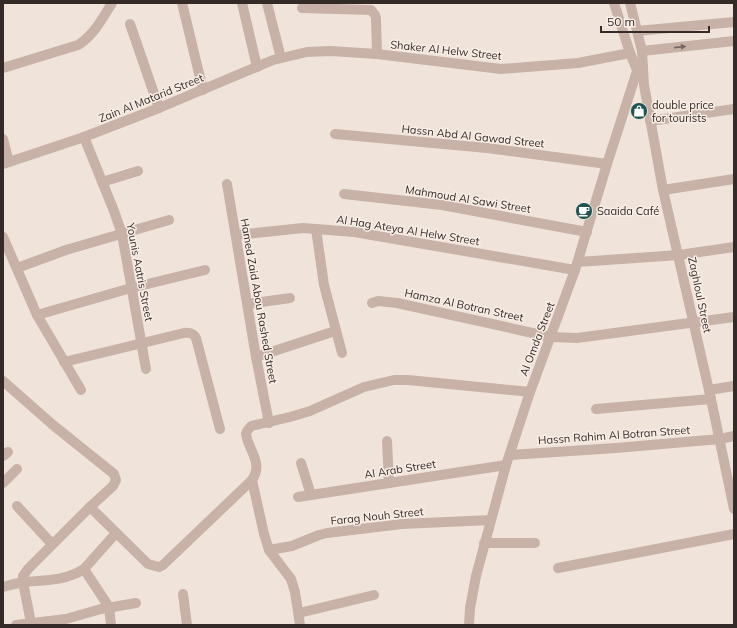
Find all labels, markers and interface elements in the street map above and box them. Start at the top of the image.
scale bar [601,8,709,34]
text: 50 m [607,14,635,29]
street label: Shaker Al Helw Street [390,37,502,63]
one-way arrow [674,43,687,50]
street label: Zain Al Matarid Street [97,71,205,125]
place label: double price for tourists [652,98,714,125]
shop icon: double price for tourists [629,101,649,121]
street label: Hassn Abd Al Gawad Street [401,122,545,150]
street label: Mahmoud Al Sawi Street [404,182,532,216]
cafe icon: Saaida Café [574,201,594,221]
place label: Saaida Café [597,204,659,218]
street label: Al Hag Ateya Al Helw Street [336,212,481,248]
street label: Hamed Zaid Abou Rashed Street [238,217,280,385]
street label: Younis Aatris Street [123,221,156,322]
street label: Zaghloul Street [685,256,715,334]
street label: Hamza Al Botran Street [403,286,525,324]
street label: Al Omda Street [516,300,558,378]
street label: Hassn Rahim Al Botran Street [537,423,691,447]
street label: Al Arab Street [363,456,437,482]
street label: Farag Nouh Street [330,504,424,528]

